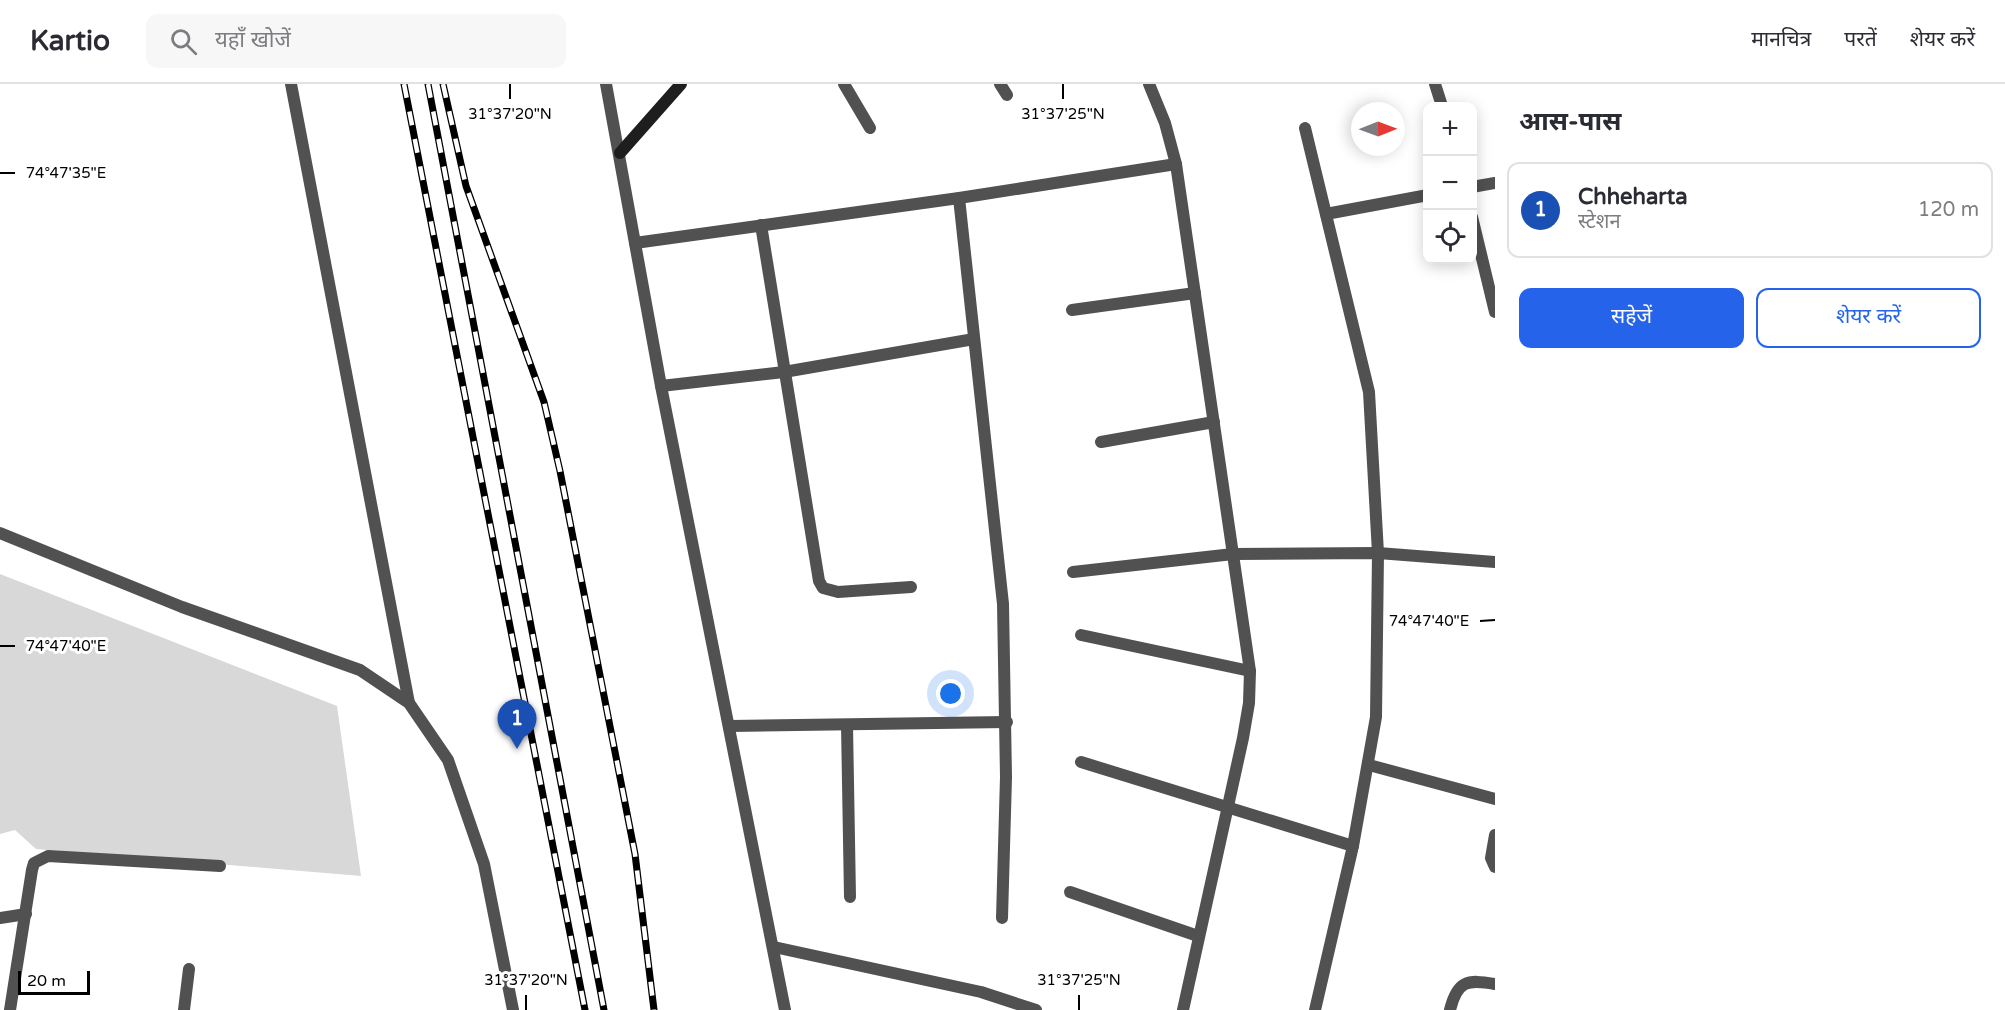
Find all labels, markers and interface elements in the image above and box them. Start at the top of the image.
search box [146,14,566,68]
text: Kartio [30,24,110,58]
icon: search [167,25,200,58]
text: यहाँ खोजें [215,27,291,53]
text: मानचित्र [1751,27,1811,52]
text: परतें [1844,27,1877,52]
text: शेयर करें [1910,27,1975,52]
north arrow [1351,102,1405,156]
map controls [1423,102,1477,264]
button: + [1423,102,1477,156]
text: 31°37'20"N [468,105,552,123]
text: 31°37'25"N [1021,105,1105,123]
text: आस-पास [1519,106,1621,137]
button: − [1423,156,1477,210]
text: 74°47'35"E [26,164,106,182]
text: Chheharta [1578,184,1688,210]
text: 1 [1534,198,1547,222]
text: 120 m [1918,198,1979,222]
button: locate [1423,210,1477,264]
text: स्टेशन [1578,210,1621,234]
button: सहेजें [1519,288,1744,348]
button: शेयर करें [1756,288,1981,348]
text: 74°47'40"E [1389,612,1469,630]
text: 74°47'40"E [26,637,106,655]
your location [936,679,965,708]
pin: 1 [498,700,536,749]
scale bar [18,968,90,996]
text: 20 m [27,971,66,991]
text: 31°37'20"N [484,971,568,989]
text: 31°37'25"N [1037,971,1121,989]

